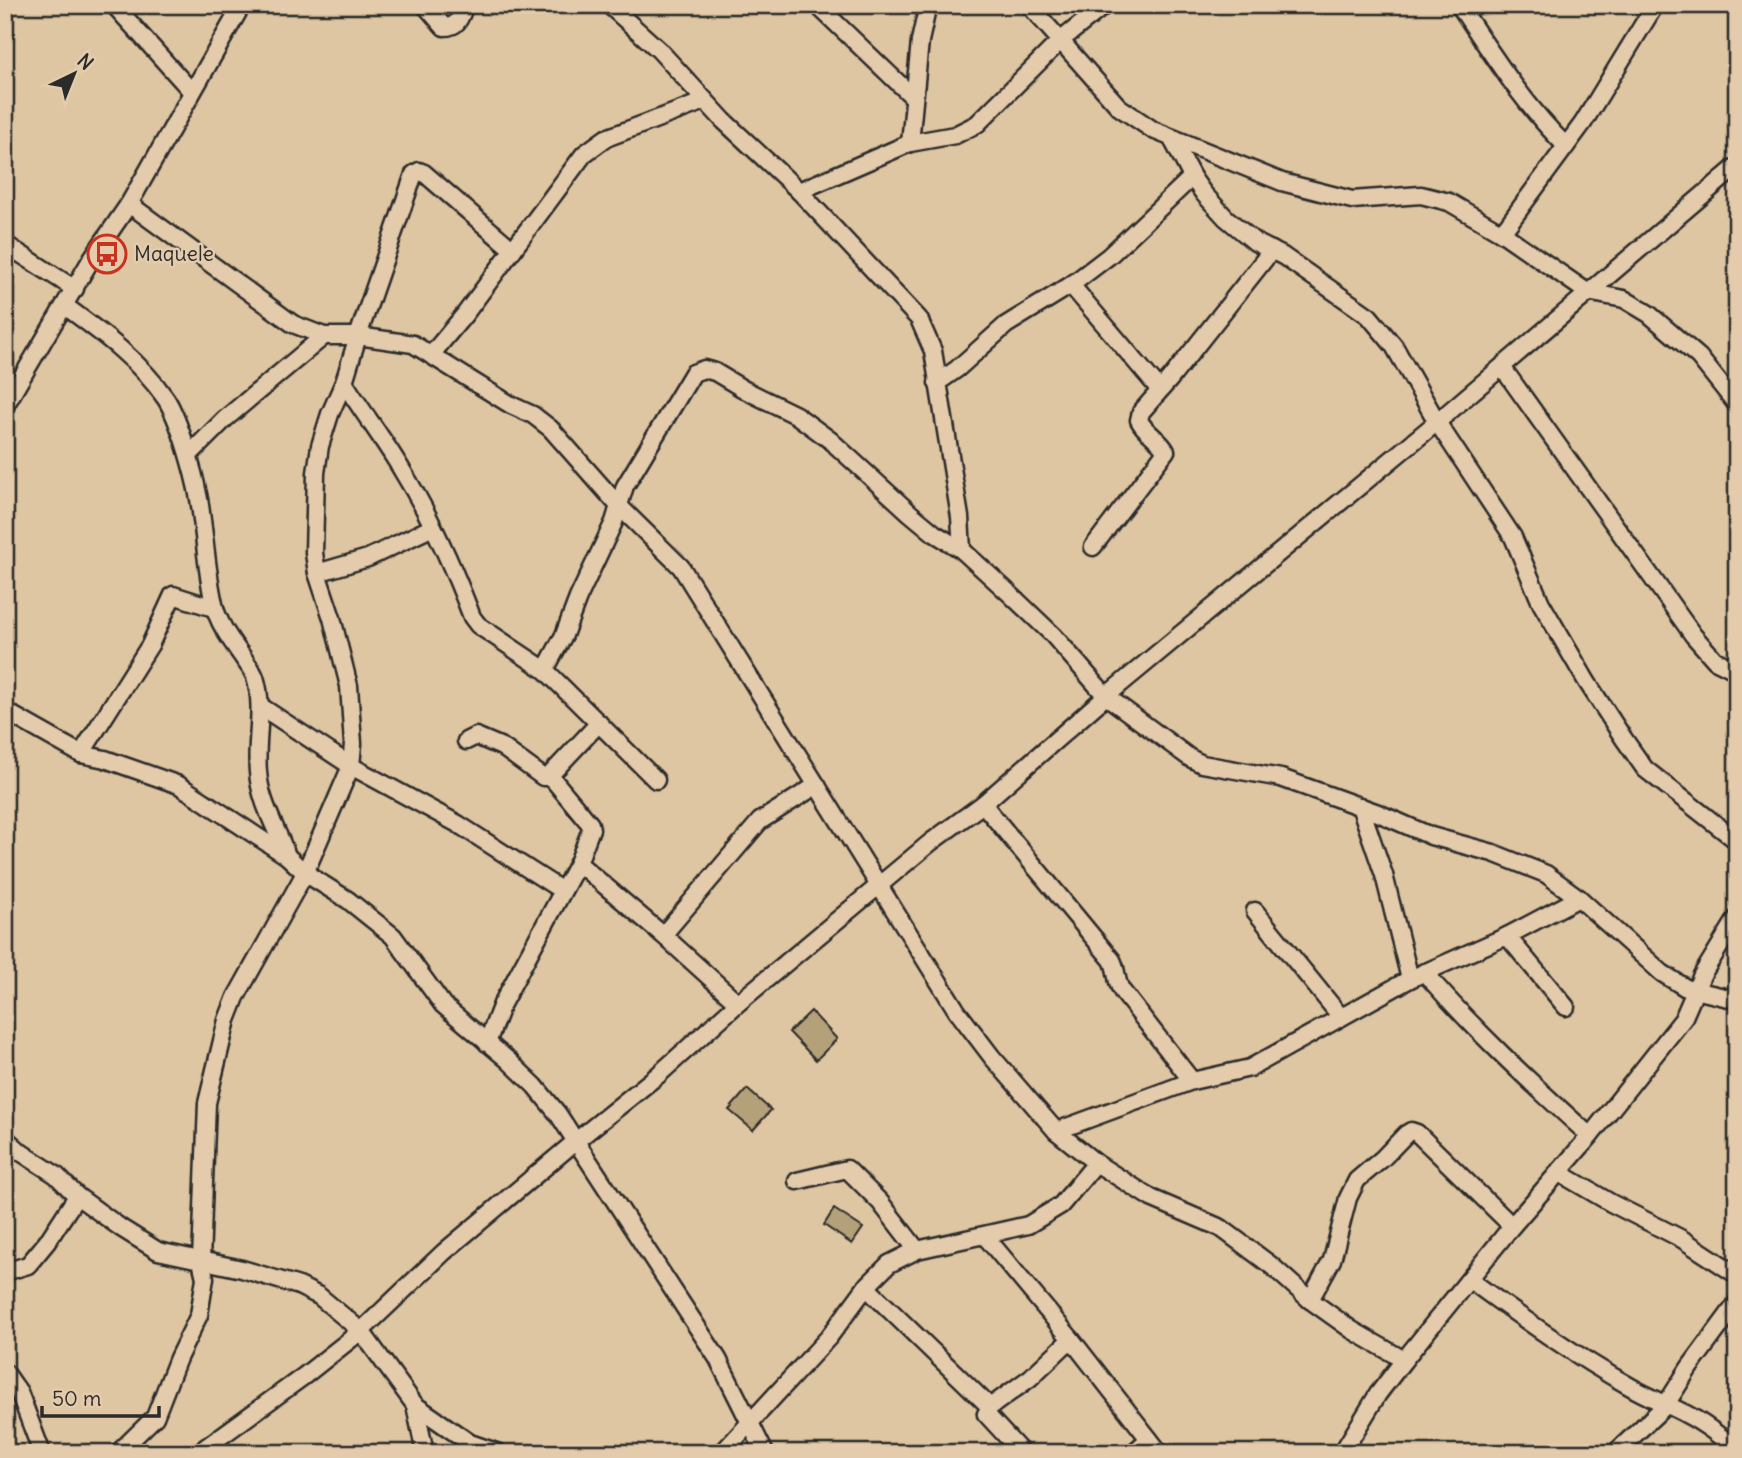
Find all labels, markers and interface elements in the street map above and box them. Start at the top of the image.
north arrow [38,38,108,108]
text: N [73,48,99,75]
bus stop icon: Maquele [86,233,128,275]
place label: Maquele [134,240,214,267]
scale bar [42,1374,159,1418]
text: 50 m [52,1385,101,1412]

